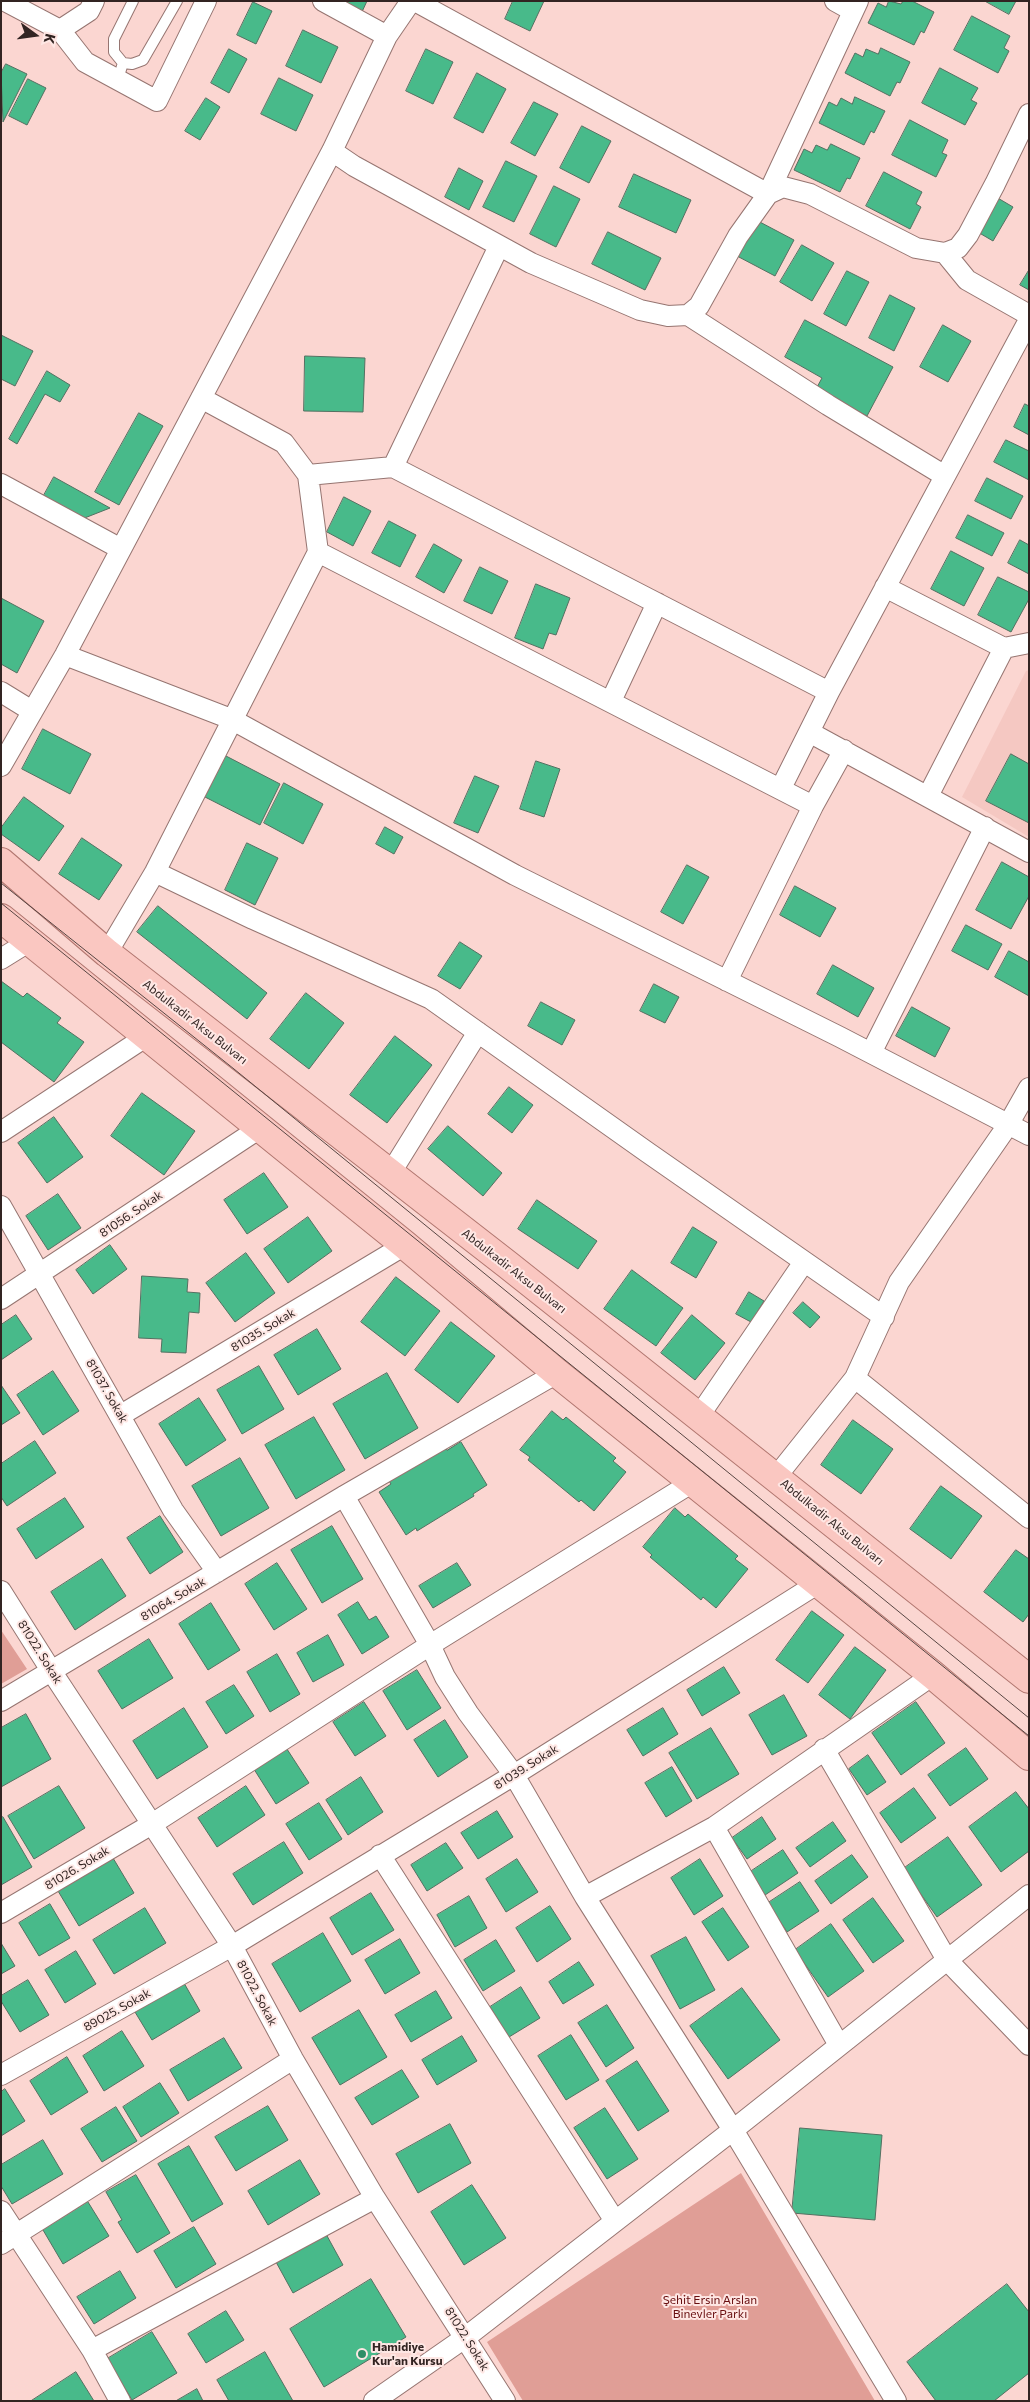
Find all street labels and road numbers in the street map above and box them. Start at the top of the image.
street label: Abdulkadir Aksu Bulvarı [140,977,250,1067]
street label: 81056. Sokak [97,1188,165,1240]
street label: Abdulkadir Aksu Bulvarı [459,1226,569,1316]
street label: 81035. Sokak [228,1305,298,1355]
street label: 81037. Sokak [83,1357,131,1425]
street label: Abdulkadir Aksu Bulvarı [777,1476,887,1568]
street label: 81064. Sokak [138,1574,208,1624]
street label: 81022. Sokak [15,1618,65,1686]
street label: 81039. Sokak [491,1742,561,1792]
street label: 81026. Sokak [42,1843,112,1893]
street label: 81022. Sokak [234,1958,280,2028]
street label: 89025. Sokak [81,1986,153,2034]
street label: 81022. Sokak [442,2305,492,2373]

